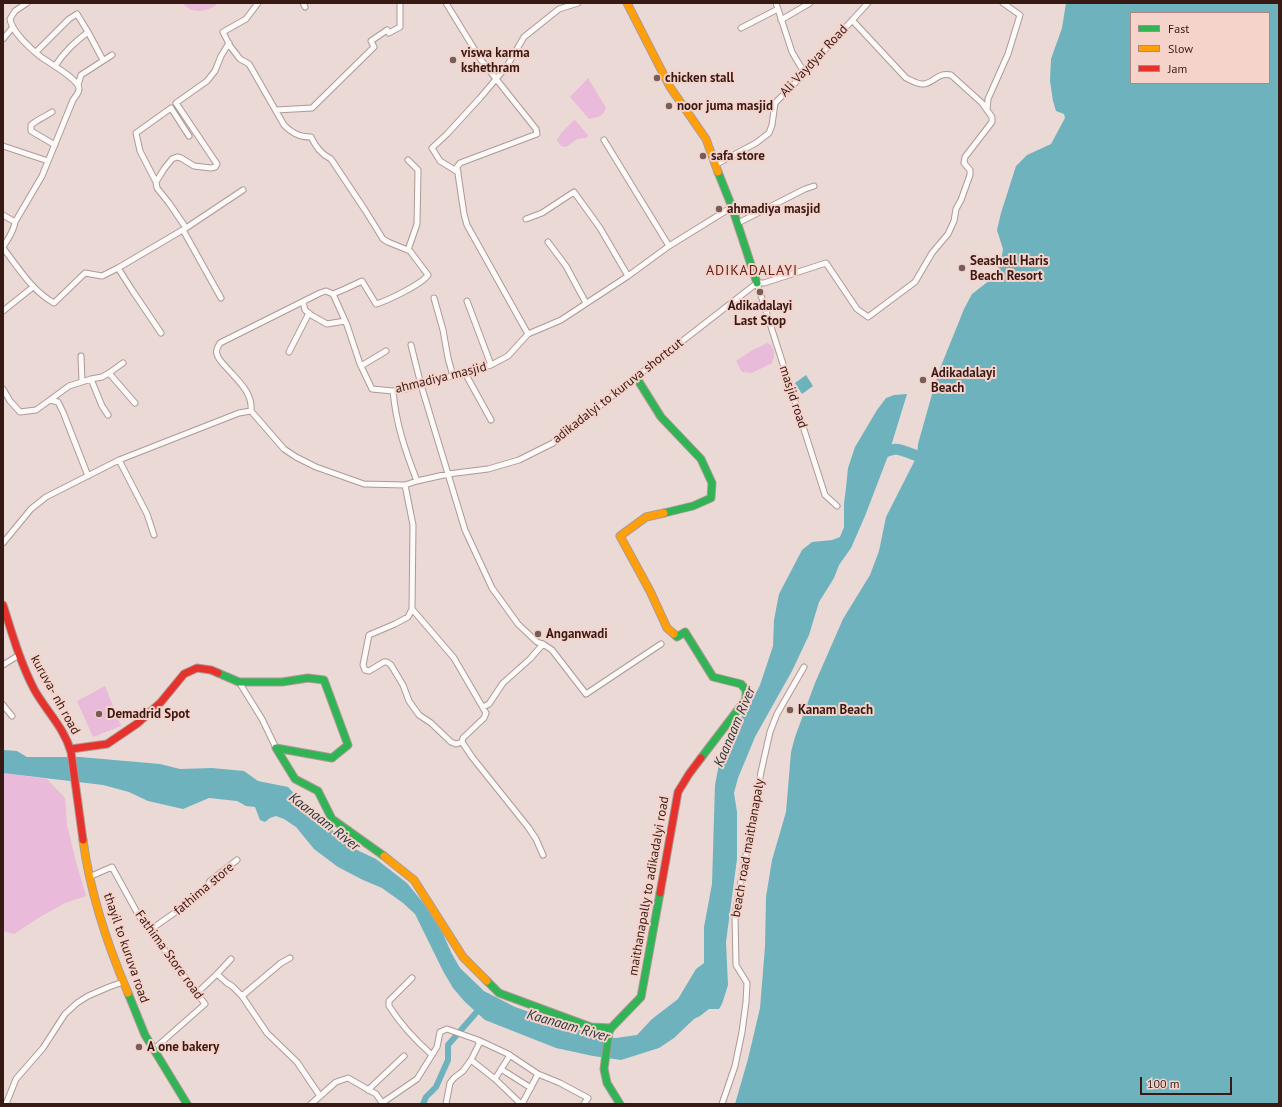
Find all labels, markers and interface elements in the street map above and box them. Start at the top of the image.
legend [1130,12,1270,84]
text: Fast [1168,21,1189,36]
street label: Ali Vaydyar Road [777,22,851,100]
text: Slow [1168,41,1193,56]
place label: viswa karma kshethram [461,45,530,76]
marker: viswa karma kshethram [448,55,458,65]
text: Jam [1168,61,1187,76]
place label: chicken stall [665,70,734,86]
marker: chicken stall [652,73,662,83]
place label: noor juma masjid [677,98,773,114]
marker: noor juma masjid [664,101,674,111]
place label: safa store [711,148,765,164]
marker: safa store [698,151,708,161]
place label: ahmadiya masjid [727,201,820,217]
marker: ahmadiya masjid [714,204,724,214]
place label: Seashell Haris Beach Resort [970,253,1049,284]
district label: ADIKADALAYI [706,263,798,279]
marker: Seashell Haris Beach Resort [957,263,967,273]
marker: Adikadalayi Last Stop [755,287,765,297]
place label: Adikadalayi Last Stop [728,298,792,329]
street label: adikadalyi to kuruva shortcut [550,335,686,447]
street label: ahmadiya masjid [394,359,488,397]
street label: masjid road [776,364,810,430]
place label: Adikadalayi Beach [931,365,996,396]
marker: Adikadalayi Beach [918,375,928,385]
place label: Anganwadi [546,626,608,642]
marker: Anganwadi [533,629,543,639]
street label: kuruva- nh road [27,653,83,737]
water label: Kaanaam River [711,685,759,769]
place label: Kanam Beach [798,702,873,718]
marker: Kanam Beach [785,705,795,715]
place label: Demadrid Spot [107,706,190,722]
marker: Demadrid Spot [94,709,104,719]
street label: beach road maithanapaly [728,778,768,918]
water label: Kaanaam River [285,789,363,855]
street label: maithanapally to adikadalyi road [626,795,672,977]
street label: fathima store [171,859,237,919]
street label: thayil to kuruva road [100,891,152,1005]
street label: Fathima Store road [132,907,206,1003]
water label: Kaanaam River [525,1006,611,1046]
place label: A one bakery [147,1039,219,1055]
marker: A one bakery [134,1042,144,1052]
scale bar [1142,1069,1234,1095]
text: 100 m [1147,1076,1180,1091]

